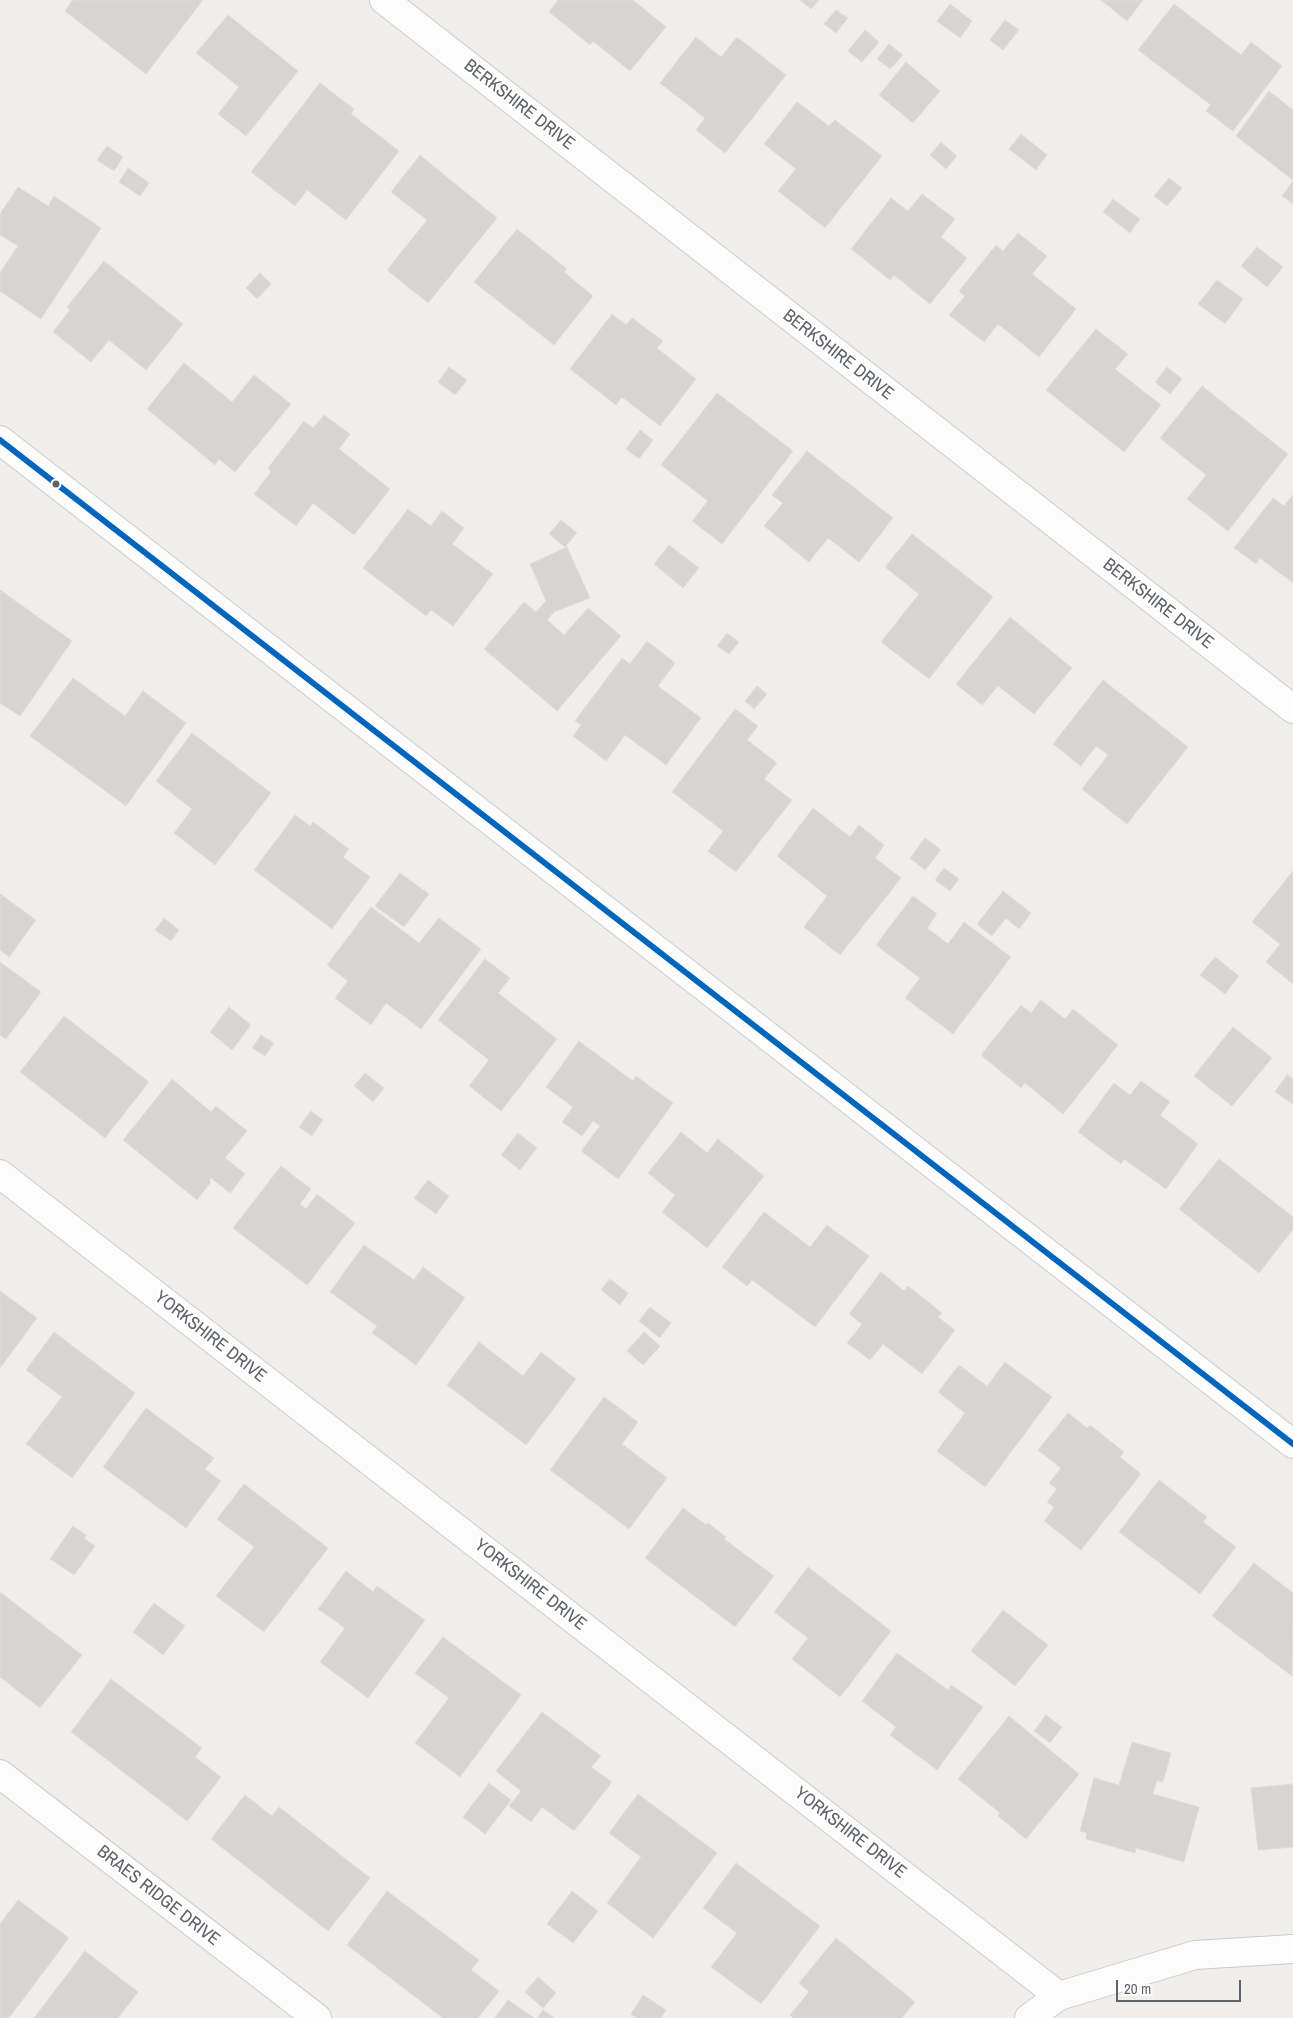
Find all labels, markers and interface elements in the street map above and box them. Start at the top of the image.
street label: BERKSHIRE DRIVE [459,55,579,155]
street label: BERKSHIRE DRIVE [778,305,898,405]
unlabelled marker [51,479,61,489]
street label: BERKSHIRE DRIVE [1098,554,1218,654]
street label: YORKSHIRE DRIVE [150,1287,270,1387]
street label: YORKSHIRE DRIVE [470,1535,590,1635]
street label: YORKSHIRE DRIVE [790,1783,910,1883]
street label: BRAES RIDGE DRIVE [92,1841,224,1951]
scale bar [1118,1970,1243,2002]
text: 20 m [1124,1978,1151,1999]

